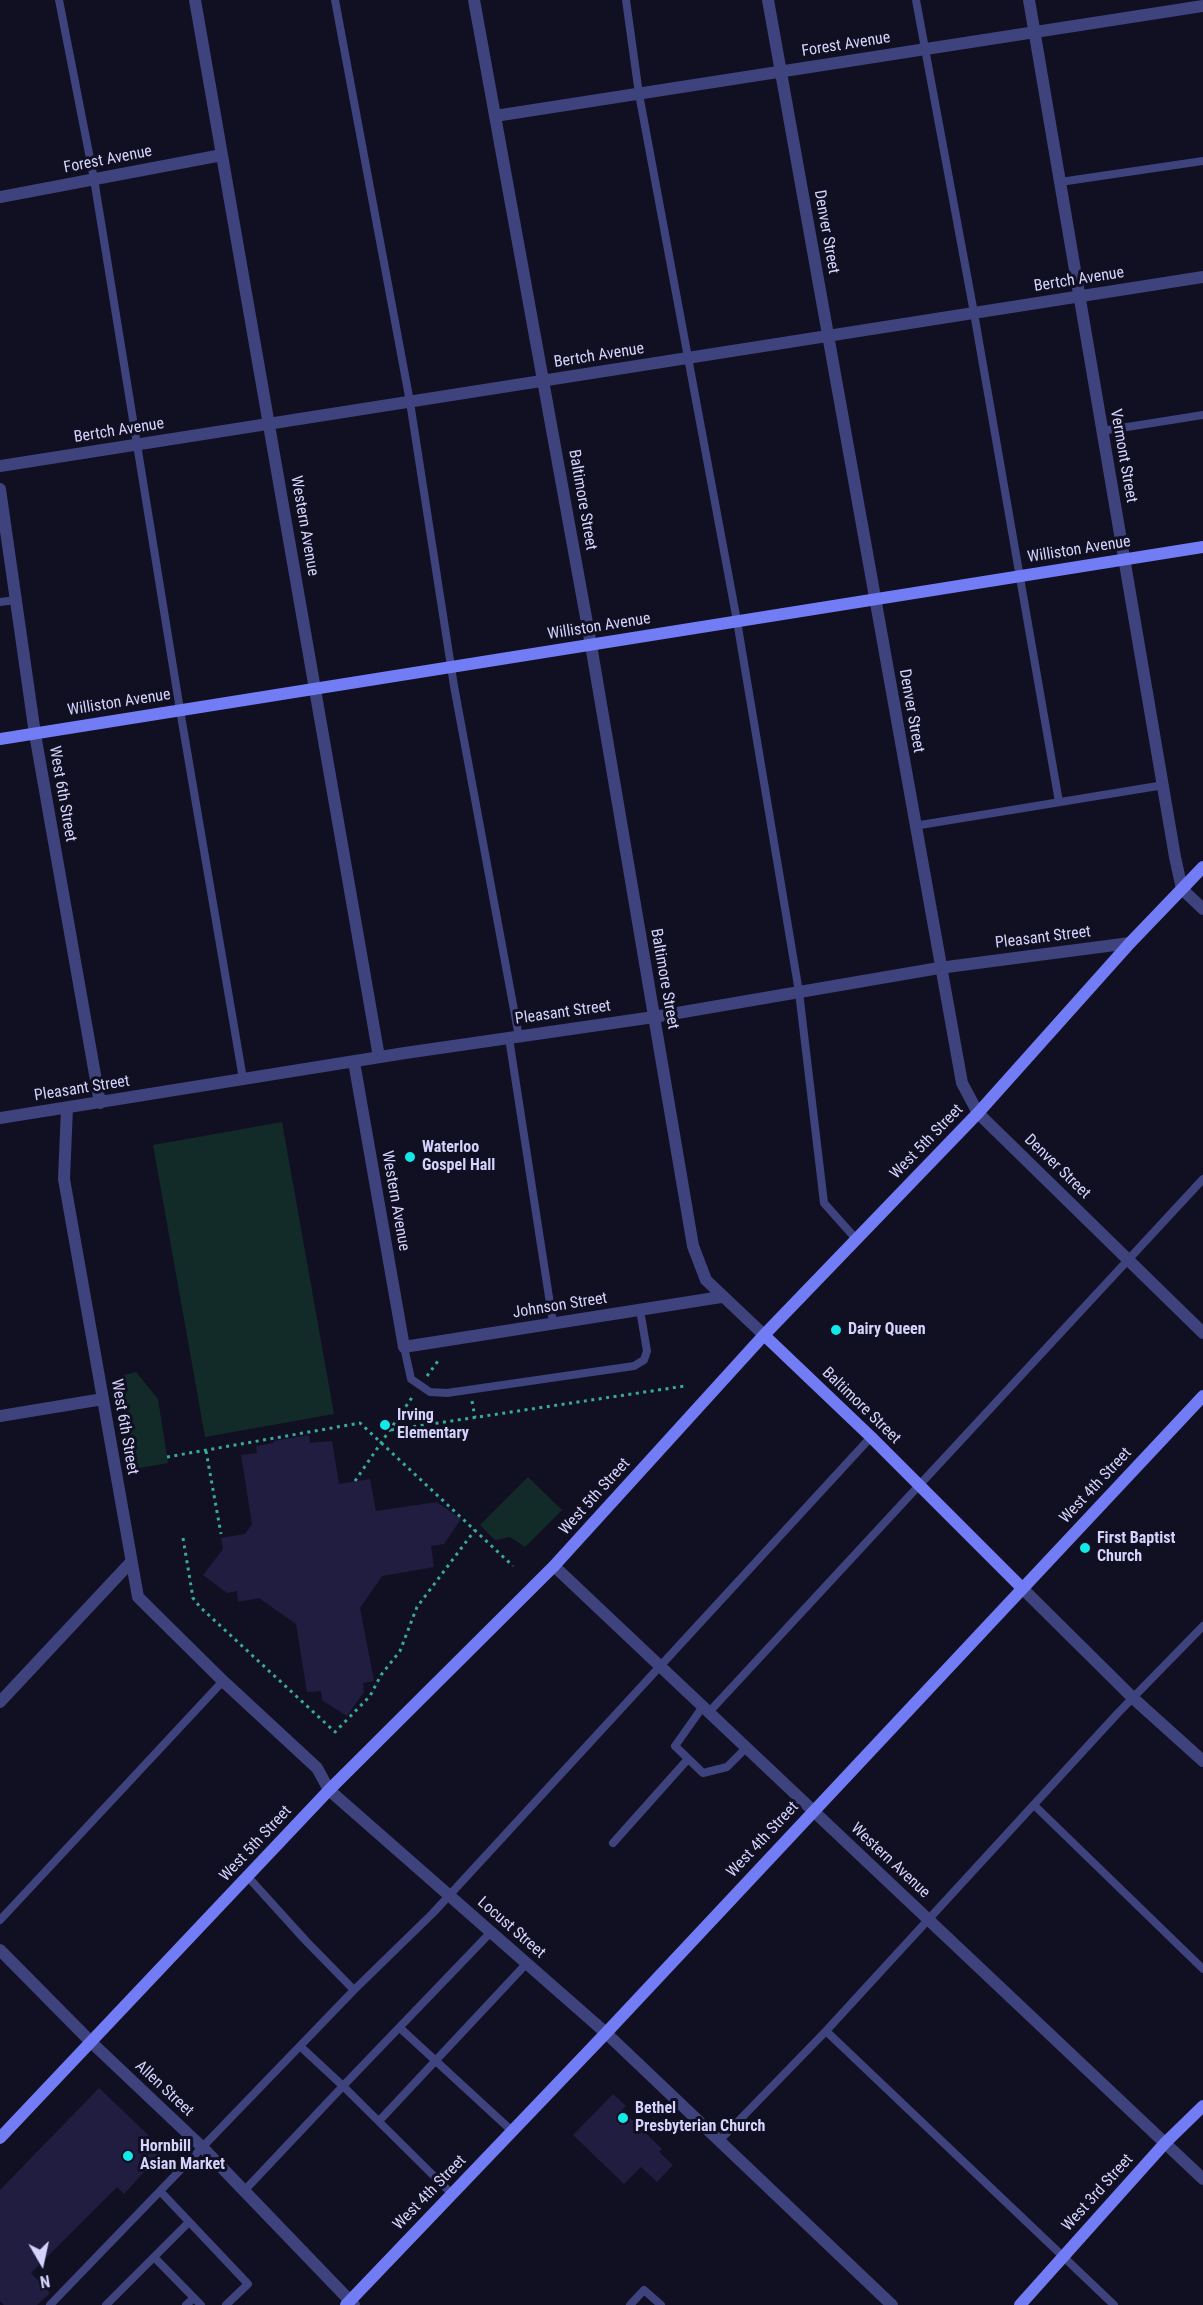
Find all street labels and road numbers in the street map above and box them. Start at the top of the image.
street label: Forest Avenue [800,29,892,61]
street label: Forest Avenue [62,142,154,178]
street label: Denver Street [809,189,843,275]
street label: Bertch Avenue [1033,263,1125,297]
street label: Bertch Avenue [553,339,645,373]
street label: Vermont Street [1105,408,1141,504]
street label: Bertch Avenue [73,414,165,448]
street label: Baltimore Street [564,448,600,552]
street label: Western Avenue [286,474,322,578]
street label: Williston Avenue [1026,532,1132,568]
street label: Williston Avenue [546,609,652,645]
street label: Denver Street [894,668,928,754]
street label: Williston Avenue [66,685,172,721]
street label: West 6th Street [44,745,80,843]
street label: Pleasant Street [994,923,1092,953]
street label: Baltimore Street [646,927,682,1031]
street label: Pleasant Street [514,997,612,1029]
street label: Pleasant Street [33,1072,131,1106]
street label: West 5th Street [887,1101,967,1183]
street label: Denver Street [1020,1131,1094,1203]
street label: Western Avenue [377,1149,413,1253]
street label: Johnson Street [511,1289,609,1323]
street label: Baltimore Street [818,1364,904,1448]
street label: West 6th Street [106,1378,142,1476]
street label: West 4th Street [1056,1444,1136,1528]
street label: West 5th Street [556,1455,634,1539]
street label: West 4th Street [723,1798,803,1882]
street label: West 5th Street [216,1802,296,1886]
street label: Western Avenue [846,1819,934,1903]
street label: Locust Street [473,1893,549,1963]
street label: Allen Street [131,2057,197,2121]
street label: West 3rd Street [1058,2151,1138,2235]
street label: West 4th Street [390,2152,470,2234]

